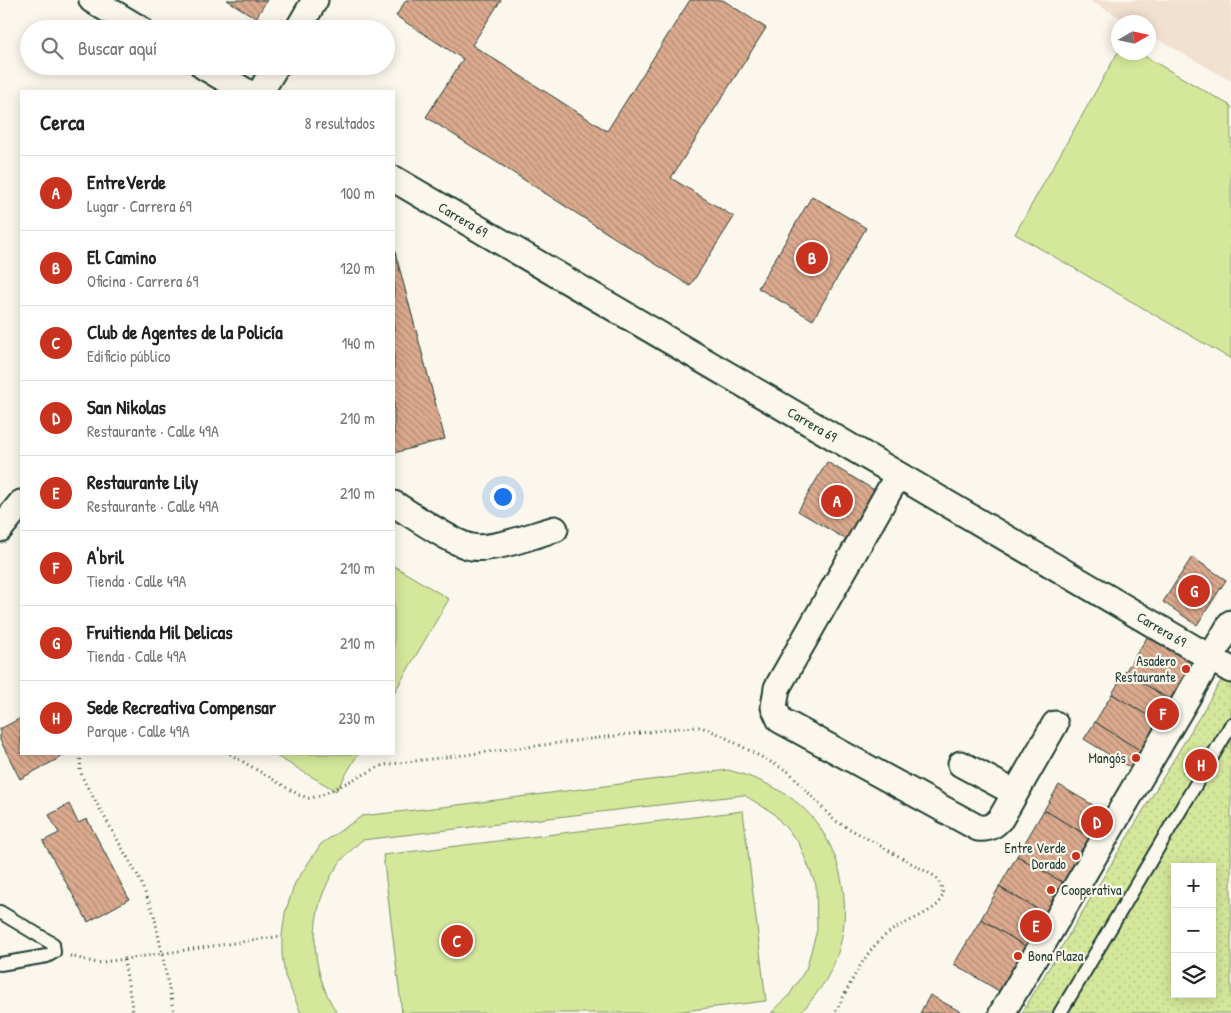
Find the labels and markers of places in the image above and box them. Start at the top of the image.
pin: B [796,239,828,277]
pin: A [821,482,853,520]
pin: G [1178,572,1210,610]
place label: Asadero Restaurante [1115,651,1176,686]
marker: Asadero Restaurante [1180,663,1192,675]
pin: F [1147,695,1179,733]
pin: H [1185,746,1217,784]
place label: Mangós [1089,748,1126,768]
marker: Mangós [1130,752,1142,764]
pin: D [1081,803,1113,841]
place label: Entre Verde Dorado [1005,838,1066,873]
marker: Entre Verde Dorado [1070,850,1082,862]
place label: Cooperativa [1061,880,1122,900]
marker: Cooperativa [1045,884,1057,896]
pin: E [1020,907,1052,945]
pin: C [441,922,473,960]
place label: Bona Plaza [1028,946,1084,965]
marker: Bona Plaza [1012,950,1024,962]

